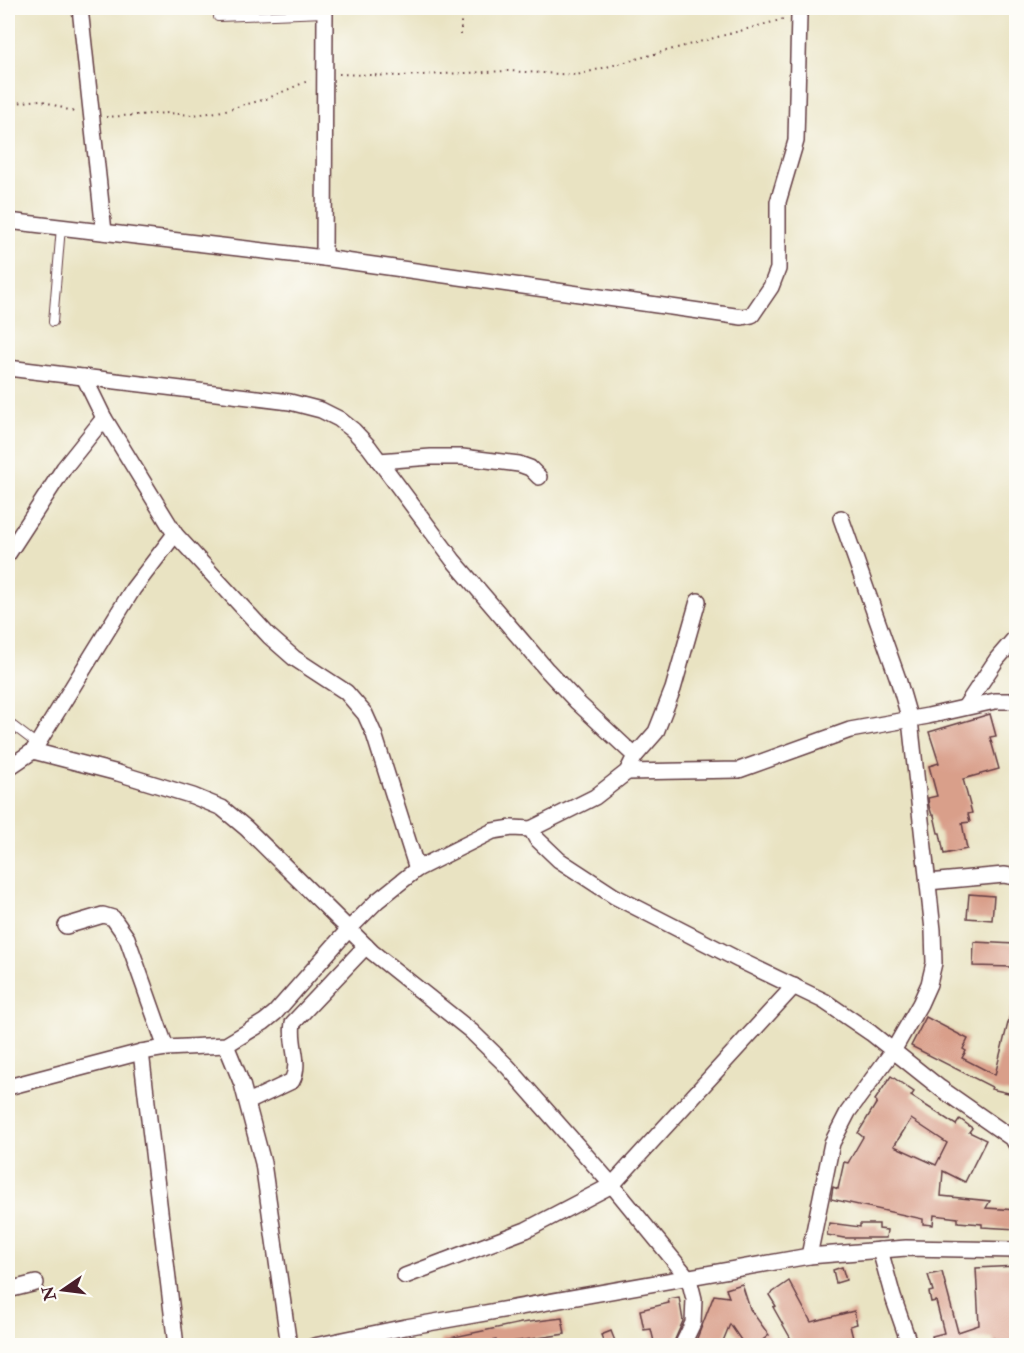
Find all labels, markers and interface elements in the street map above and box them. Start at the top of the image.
north arrow [33,1260,93,1320]
text: N [38,1283,61,1304]

